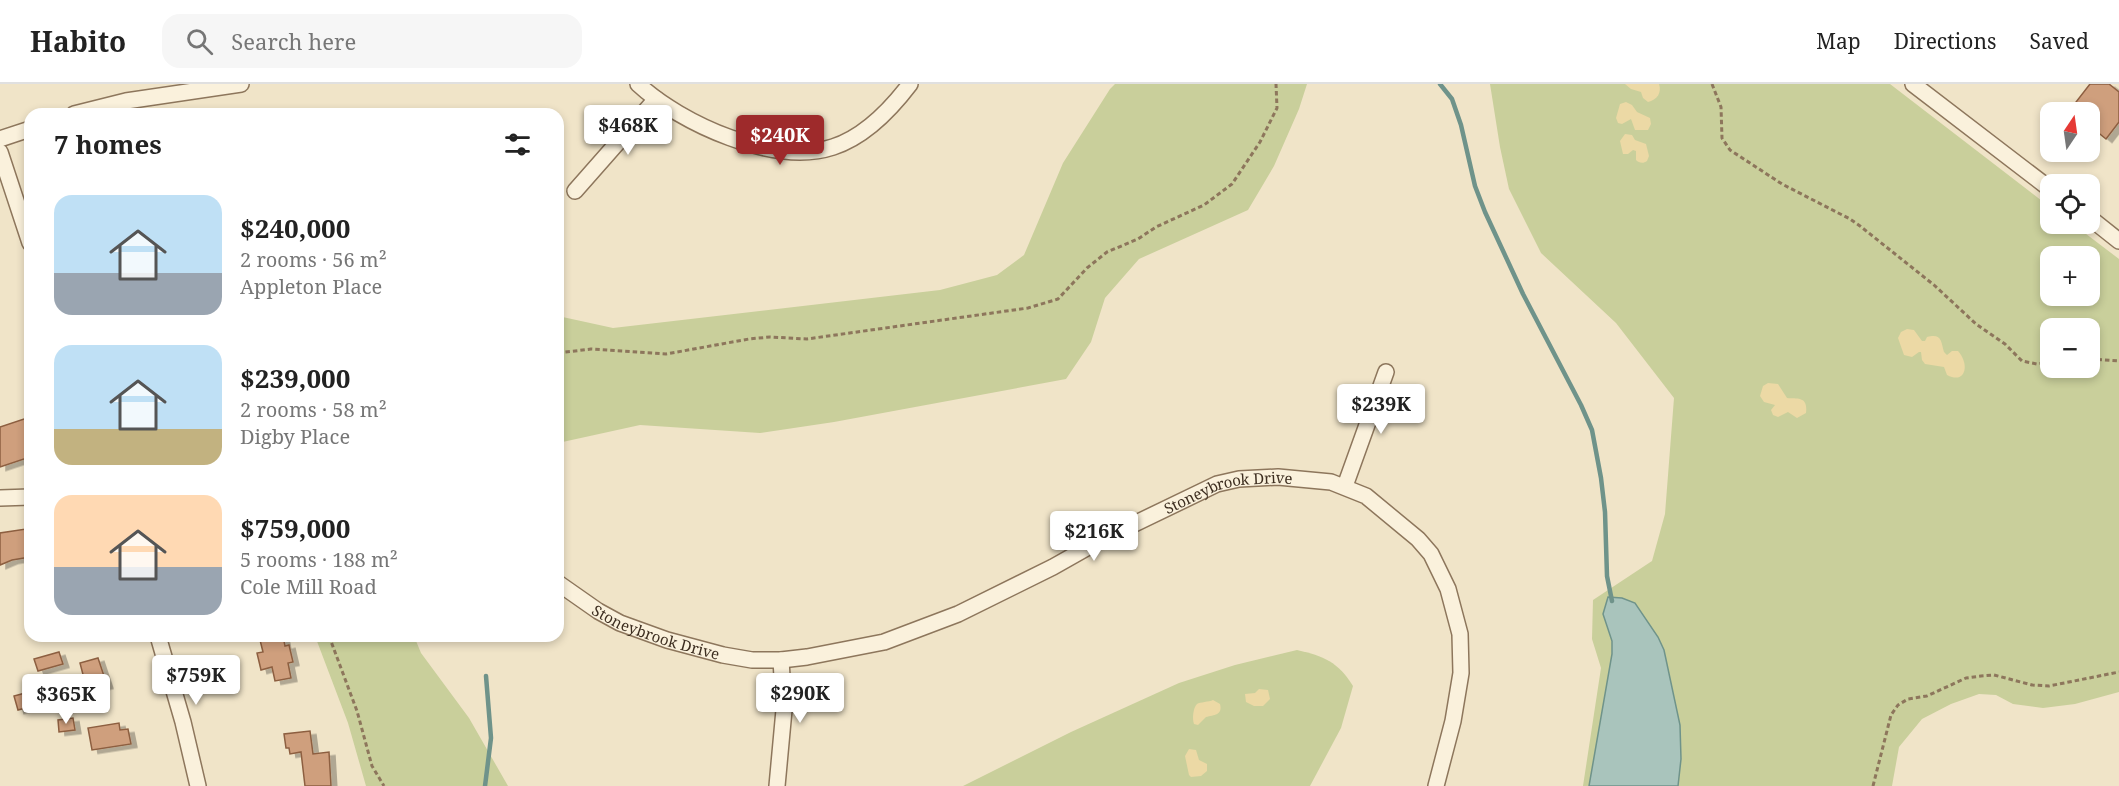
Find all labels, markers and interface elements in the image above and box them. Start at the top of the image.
search box [162,14,582,68]
text: Habito [30,22,126,60]
icon: search [183,25,216,58]
text: Search here [231,26,356,56]
text: Map [1816,27,1861,55]
text: Directions [1894,27,1996,55]
text: Saved [2029,27,2089,55]
north arrow [2040,102,2100,162]
map controls [2040,102,2100,378]
pin: $468K [586,105,670,156]
text: $468K [598,111,658,138]
pin: $240K [738,115,822,166]
text: $240K [750,121,810,148]
text: 7 homes [54,126,162,162]
icon: filters [501,128,534,161]
button: locate [2040,174,2100,234]
text: $240,000 [240,210,350,246]
icon: home [102,219,174,291]
text: 2 rooms · 56 m² [240,246,387,273]
button: + [2040,246,2100,306]
text: Appleton Place [240,273,382,300]
button: − [2040,318,2100,378]
text: $239,000 [240,360,350,396]
icon: home [102,369,174,441]
pin: $239K [1339,384,1423,435]
text: $239K [1351,390,1411,417]
text: 2 rooms · 58 m² [240,396,387,423]
text: Digby Place [240,423,350,450]
street label: Stoneybrook Drive [1160,467,1293,518]
text: $759,000 [240,510,350,546]
pin: $216K [1052,511,1136,562]
text: $216K [1064,517,1124,544]
icon: home [102,519,174,591]
text: 5 rooms · 188 m² [240,546,398,573]
text: Cole Mill Road [240,573,377,600]
street label: Stoneybrook Drive [588,600,722,664]
pin: $759K [154,655,238,706]
text: $759K [166,661,226,688]
pin: $290K [758,673,842,724]
pin: $365K [24,674,108,725]
text: $290K [770,679,830,706]
text: $365K [36,680,96,707]

